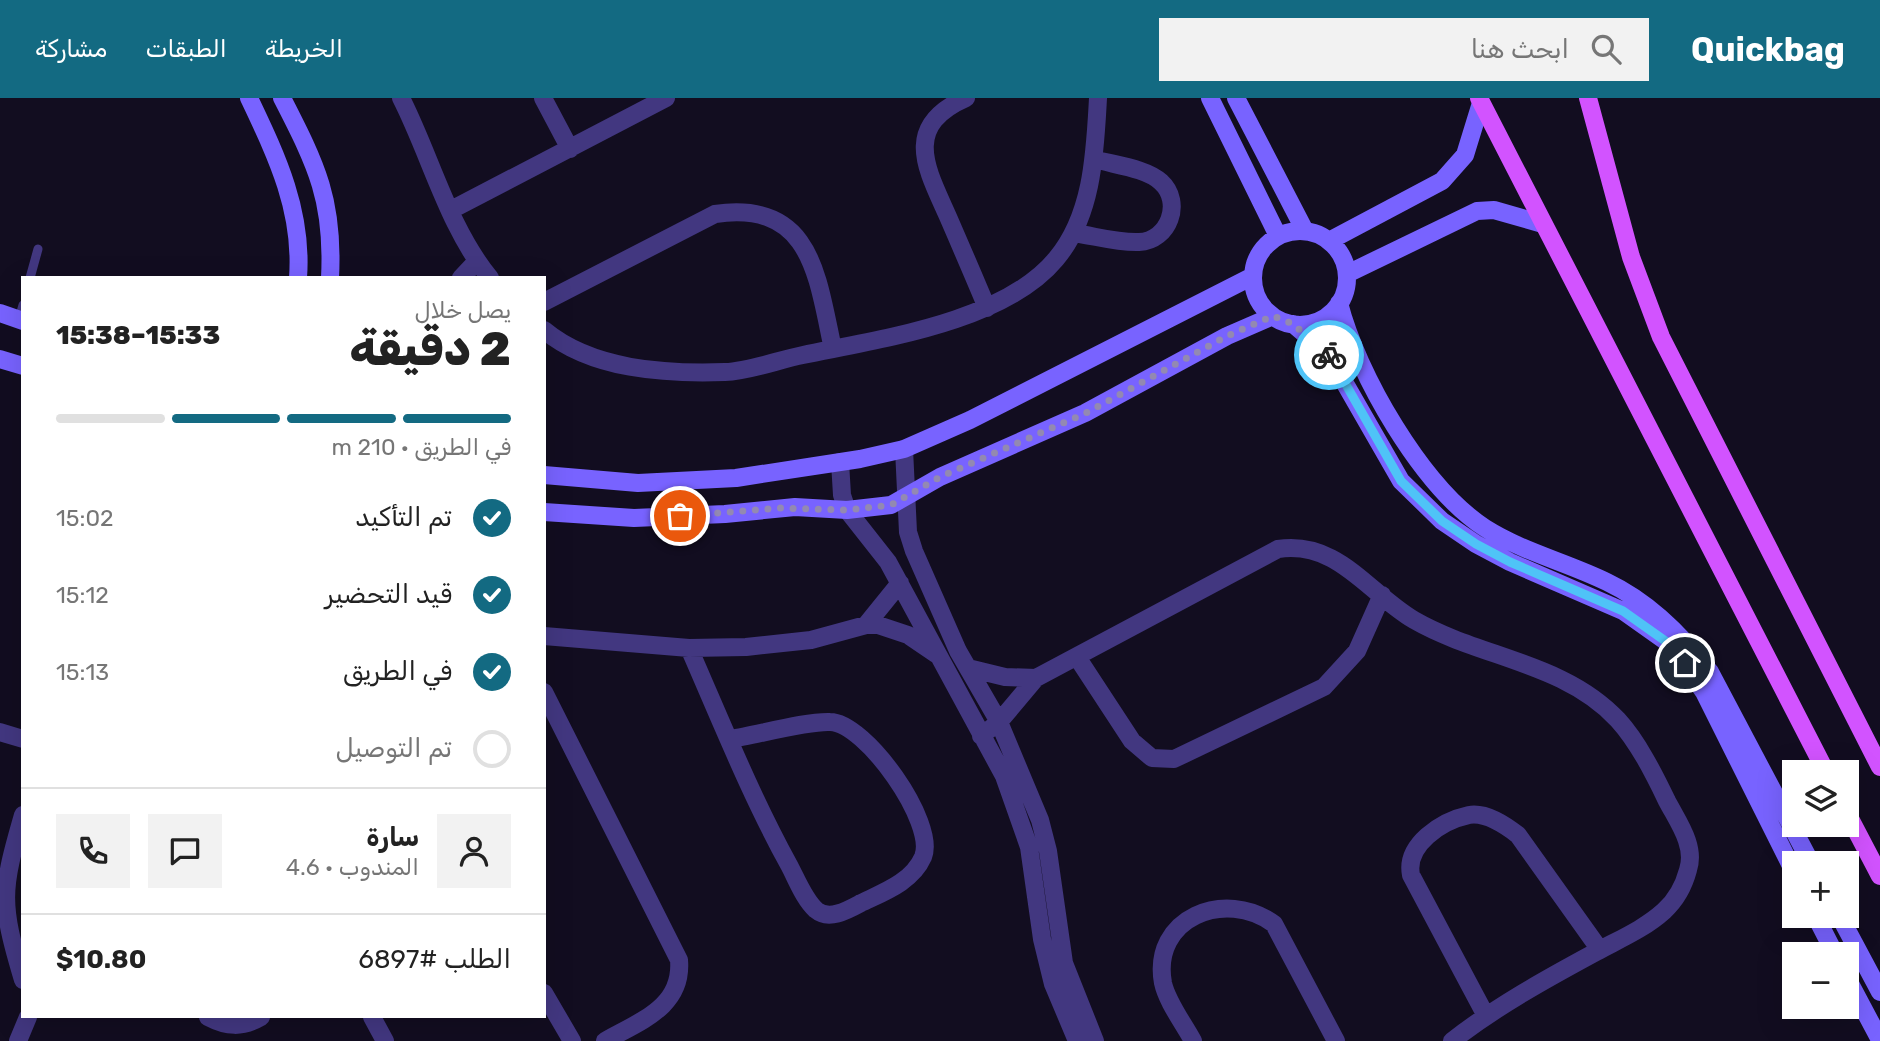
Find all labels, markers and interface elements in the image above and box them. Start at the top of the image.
search box [1159,18,1649,81]
icon: search [1587,30,1625,68]
text: Quickbag [1691,30,1845,69]
text: ابحث هنا [1471,34,1569,65]
text: مشاركة [35,35,107,63]
text: الطبقات [145,35,227,63]
text: الخريطة [265,35,343,63]
text: يصل خلال [415,296,511,324]
text: 15:33–15:38 [56,320,220,351]
courier [1294,320,1364,390]
text: 2 دقيقة [349,322,511,377]
icon: bike [1310,336,1348,374]
text: في الطريق · 210 m [331,433,511,461]
pin [650,486,710,546]
icon: bag [661,497,699,535]
icon: check [473,499,511,537]
text: تم التأكيد [355,502,452,533]
text: 15:02 [56,504,114,532]
icon: check [473,576,511,614]
text: قيد التحضير [325,579,452,610]
text: 15:12 [56,581,109,609]
pin [1655,633,1715,693]
icon: home [1666,644,1704,682]
icon: check [473,653,511,691]
text: في الطريق [343,656,452,687]
text: 15:13 [56,658,109,686]
text: تم التوصيل [335,733,452,764]
map controls [1782,760,1859,1019]
button: layers [1782,760,1859,837]
button: phone [56,814,130,888]
button: chat [148,814,222,888]
button: person [437,814,511,888]
text: سارة [366,822,419,853]
button: + [1782,851,1859,928]
text: المندوب · 4.6 [286,853,419,881]
button: − [1782,942,1859,1019]
text: $10.80 [56,944,146,975]
text: الطلب #6897 [358,944,511,975]

